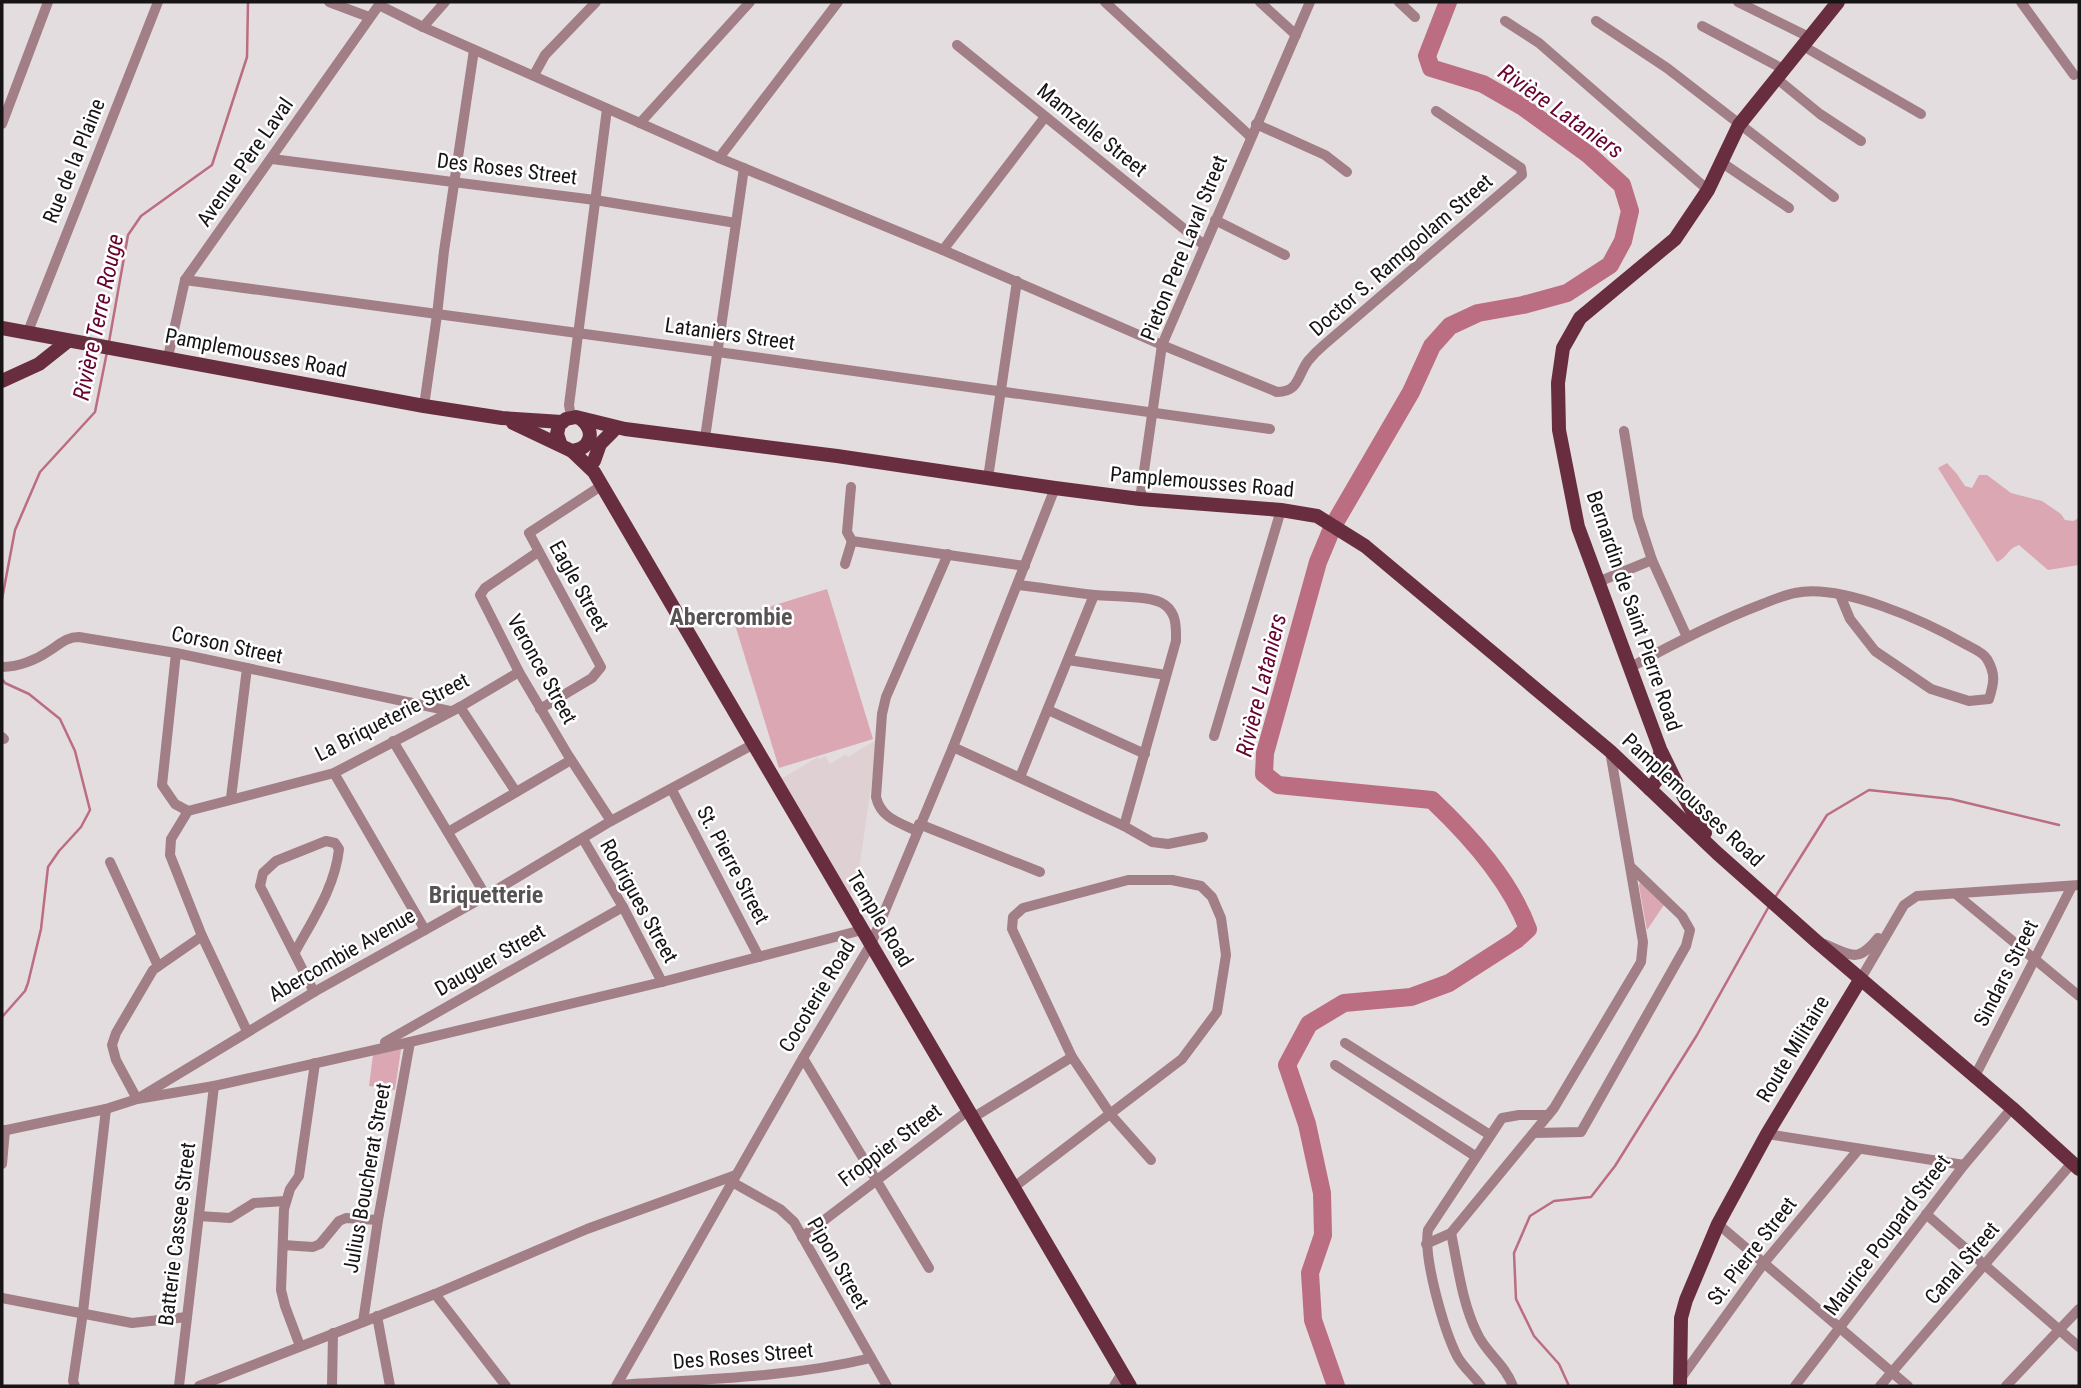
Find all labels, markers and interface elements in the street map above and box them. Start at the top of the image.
water label: Rivière Lataniers [1493,58,1628,164]
street label: Mamzelle Street [1032,78,1152,182]
street label: Avenue Père Laval [192,93,298,231]
street label: Rue de la Plaine [38,95,110,227]
street label: Des Roses Street [436,149,578,189]
street label: Pieton Pere Laval Street [1136,152,1232,344]
street label: Doctor S. Ramgoolam Street [1305,169,1497,341]
water label: Rivière Terre Rouge [68,232,129,403]
street label: Lataniers Street [663,313,797,355]
street label: Pamplemousses Road [163,324,349,382]
street label: Pamplemousses Road [1109,462,1295,502]
street label: Bernardin de Saint Pierre Road [1582,488,1686,734]
street label: Eagle Street [544,537,614,635]
district label: Abercrombie [669,603,793,631]
street label: Veronce Street [502,610,582,728]
water label: Rivière Lataniers [1231,611,1292,759]
street label: Corson Street [169,621,285,669]
street label: La Briqueterie Street [311,668,473,766]
street label: Pamplemousses Road [1617,728,1769,872]
street label: St. Pierre Street [692,802,774,928]
street label: Rodrigues Street [595,835,683,967]
street label: Temple Road [842,867,918,971]
district label: Briquetterie [429,881,543,909]
street label: Abercombie Avenue [265,903,420,1007]
street label: Sindars Street [1969,916,2043,1030]
street label: Dauguer Street [431,919,549,1001]
street label: Cocoterie Road [774,935,860,1057]
street label: Route Militaire [1752,991,1834,1107]
street label: Julius Boucherat Street [338,1081,396,1275]
street label: Froppier Street [834,1099,946,1191]
street label: Batterie Cassee Street [154,1141,200,1327]
street label: Maurice Poupard Street [1819,1150,1955,1320]
street label: St. Pierre Street [1702,1192,1802,1310]
street label: Pipon Street [802,1213,874,1313]
street label: Canal Street [1920,1217,2004,1309]
street label: Des Roses Street [672,1338,814,1374]

